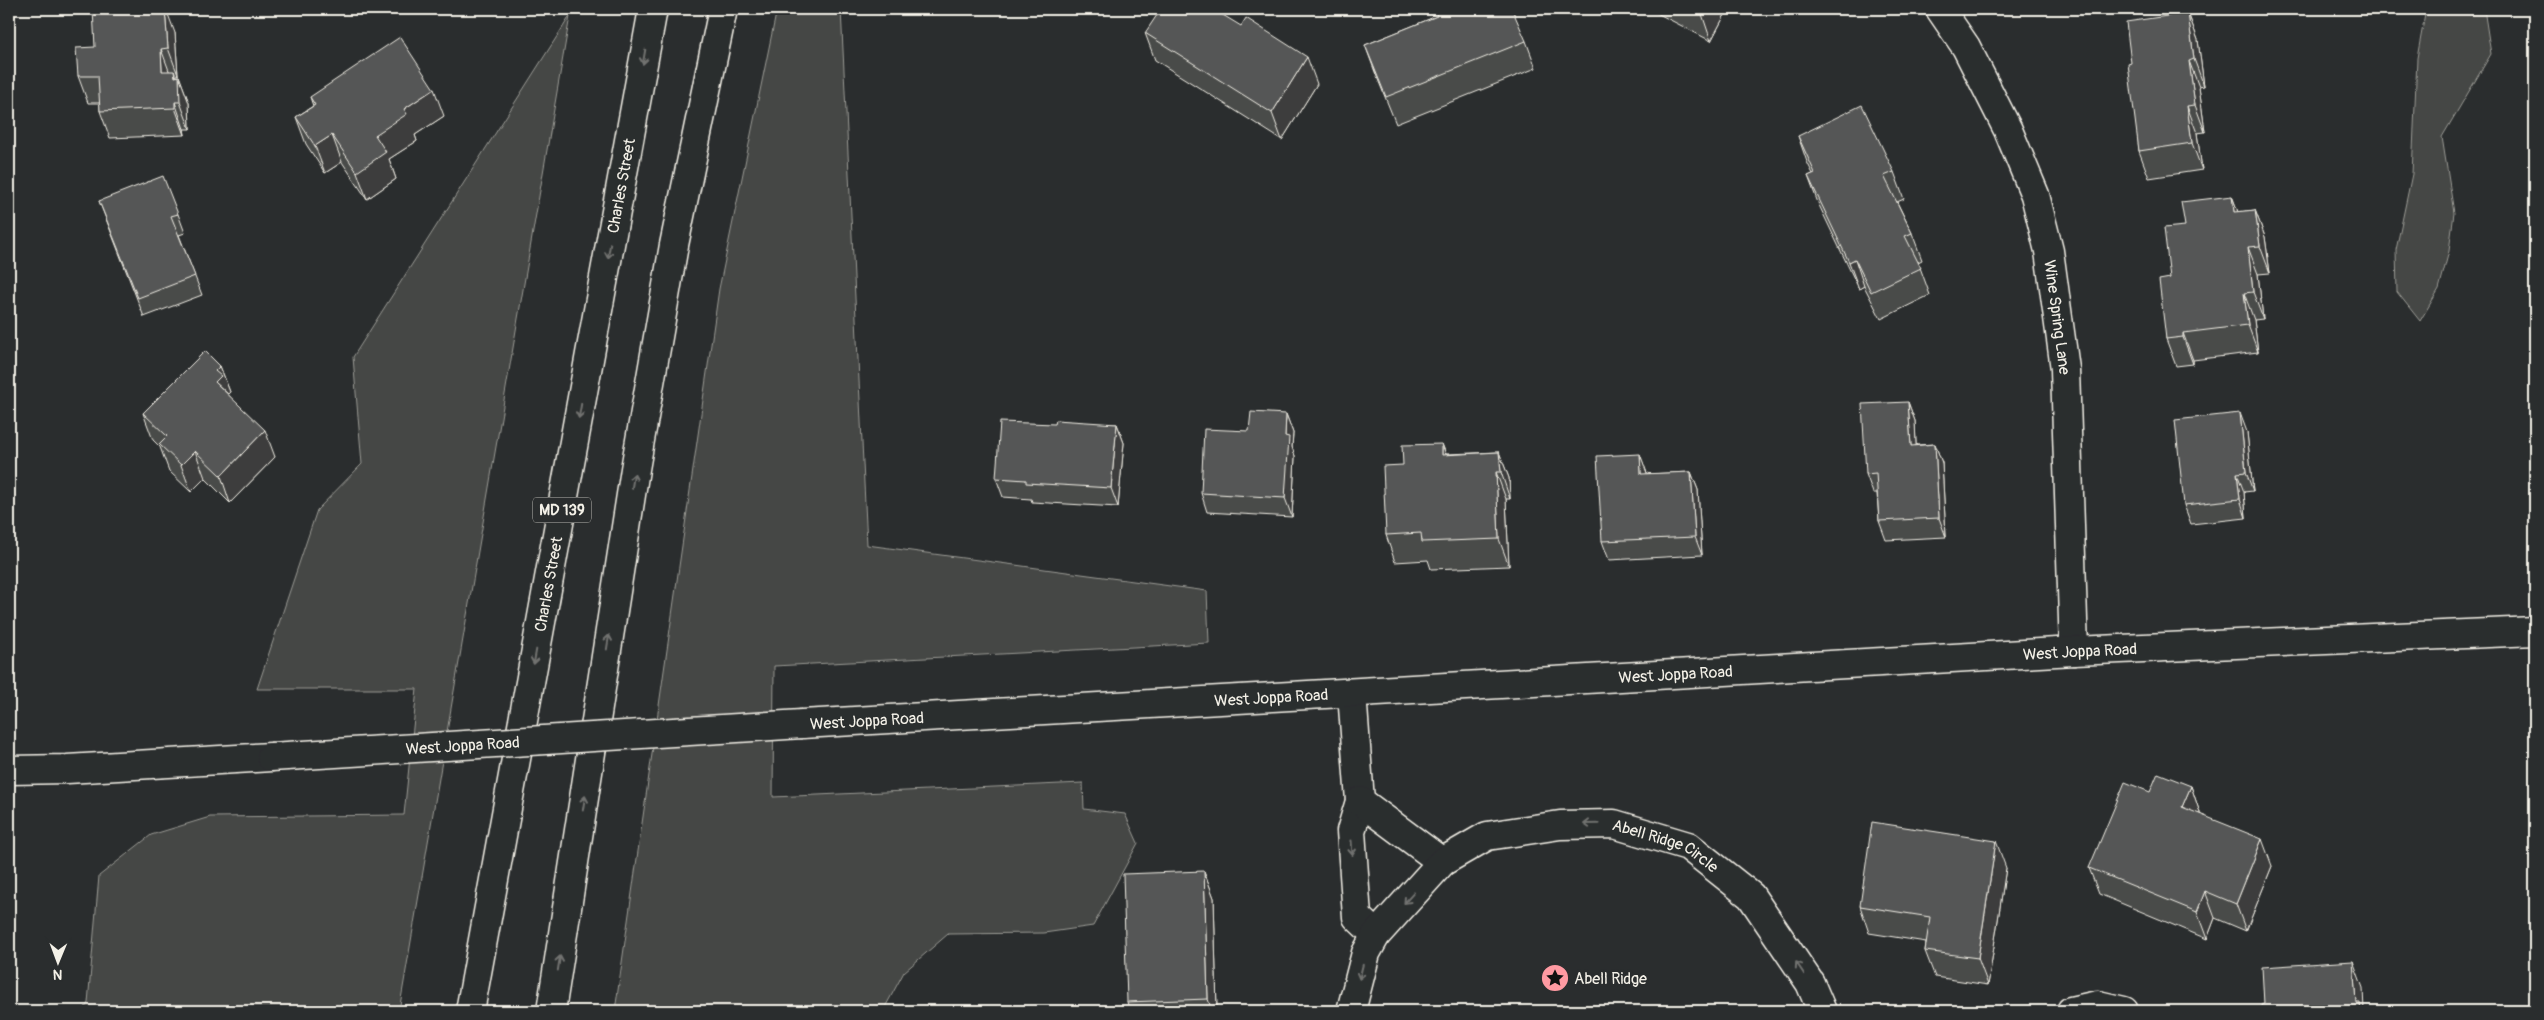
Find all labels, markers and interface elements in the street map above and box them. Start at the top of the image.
one-way arrow [638,48,648,64]
street label: Charles Street [603,136,640,235]
one-way arrow [604,243,614,259]
street label: Wine Spring Lane [2039,259,2074,375]
one-way arrow [574,403,584,419]
one-way arrow [628,474,638,490]
road number: MD 139 [533,498,591,522]
street label: Charles Street [530,535,568,633]
one-way arrow [604,634,614,650]
street label: West Joppa Road [2022,639,2137,665]
one-way arrow [529,648,539,664]
street label: West Joppa Road [1618,662,1733,688]
street label: West Joppa Road [1214,685,1329,711]
street label: West Joppa Road [809,708,925,735]
street label: West Joppa Road [405,733,520,760]
one-way arrow [579,795,589,811]
street label: Abell Ridge Circle [1610,815,1722,877]
one-way arrow [1584,819,1600,829]
one-way arrow [1347,840,1357,856]
one-way arrow [1403,892,1415,905]
north arrow [32,938,82,988]
one-way arrow [554,955,564,971]
one-way arrow [1795,961,1805,975]
one-way arrow [1356,963,1365,979]
place icon: Abell Ridge [1540,963,1570,993]
text: N [53,966,63,983]
place label: Abell Ridge [1574,969,1647,989]

